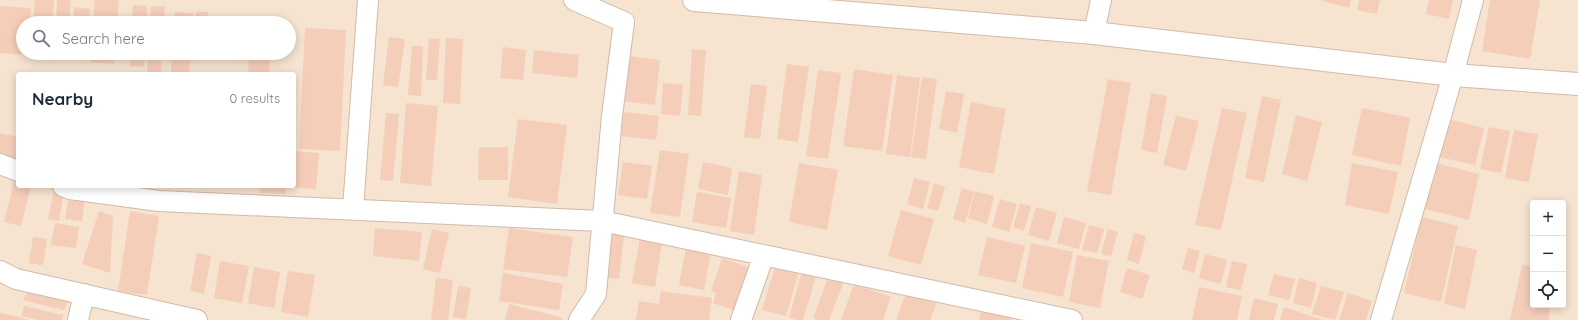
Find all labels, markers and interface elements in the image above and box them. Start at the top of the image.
search box [16,16,296,60]
icon: search [30,27,52,49]
text: Search here [62,29,145,48]
text: Nearby [32,88,93,109]
text: 0 results [229,90,280,106]
map controls [1530,200,1566,308]
button: + [1530,200,1566,236]
button: − [1530,236,1566,272]
button: locate [1530,272,1566,308]

